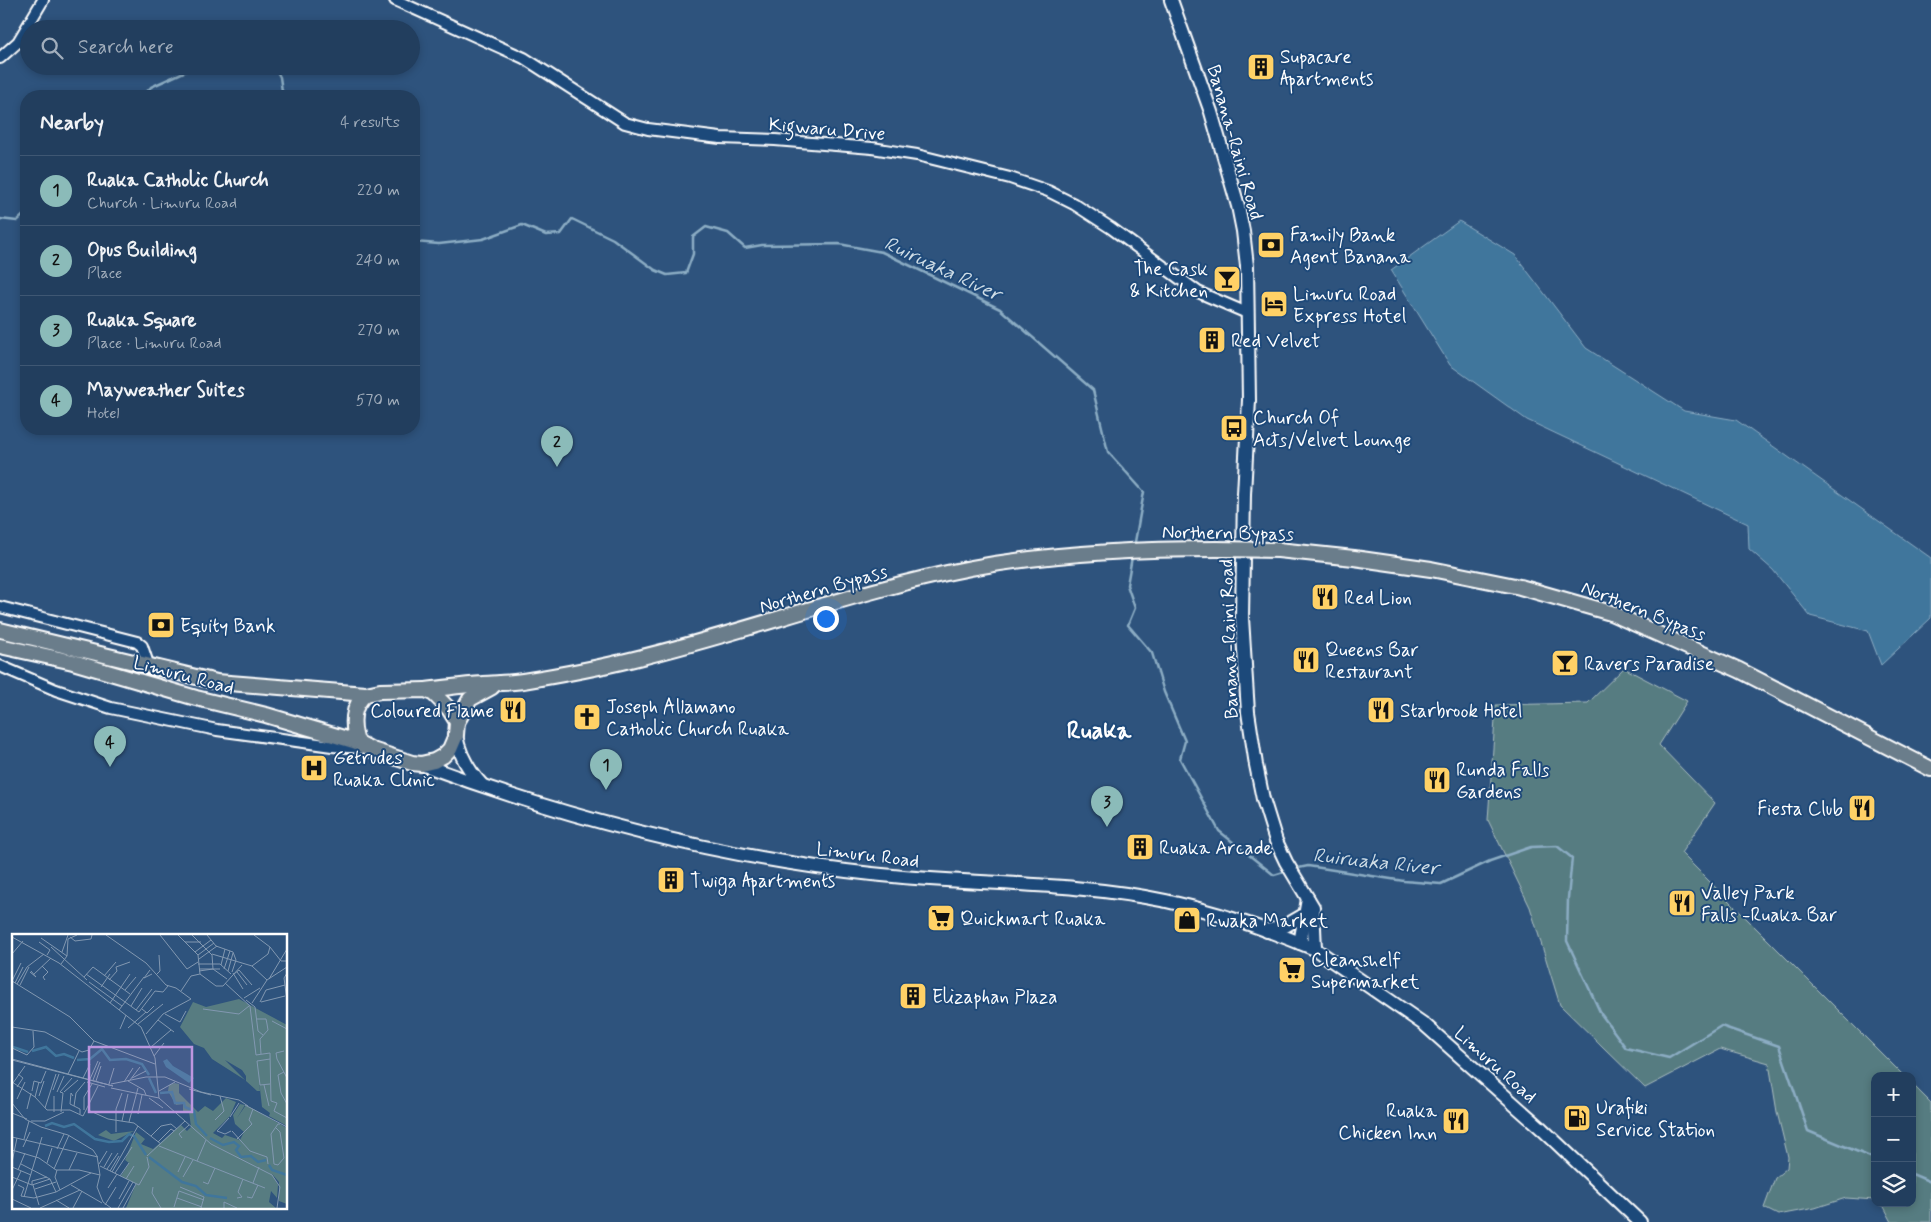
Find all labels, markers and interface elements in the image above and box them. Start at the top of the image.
search box [20,20,420,75]
icon: search [38,34,66,62]
text: Search here [78,35,174,60]
place label: Supacare Apartments [1280,45,1373,94]
building icon: Supacare Apartments [1246,52,1276,82]
street label: Banana-Raini Road [1200,62,1269,223]
text: Nearby [40,109,104,137]
text: 4 results [340,112,400,133]
street label: Kigwaru Drive [767,112,886,150]
text: Ruaka Catholic Church [87,168,269,193]
text: 1 [52,180,60,201]
text: 220 m [357,180,400,201]
text: Church · Limuru Road [87,193,237,214]
place label: Family Bank Agent Banana [1290,223,1411,271]
water label: Ruiruaka River [879,230,1008,309]
bank icon: Family Bank Agent Banana [1256,230,1286,260]
text: Opus Building [87,238,197,263]
text: 2 [52,250,60,271]
text: 240 m [356,250,400,271]
place label: The Cask & Kitchen [1130,257,1208,304]
text: Place [87,263,122,284]
bar icon: The Cask & Kitchen [1212,264,1242,294]
place label: Limuru Road Express Hotel [1293,282,1407,329]
hotel icon: Limuru Road Express Hotel [1259,289,1289,319]
text: Ruaka Square [87,308,197,333]
text: 3 [52,320,60,341]
text: 270 m [357,320,400,341]
building icon: Red Velvet [1197,325,1227,355]
place label: Red Velvet [1231,329,1320,354]
text: Place · Limuru Road [87,333,222,354]
text: Mayweather Suites [87,378,245,403]
text: 4 [51,390,61,411]
text: 570 m [356,390,400,411]
text: Hotel [87,403,120,424]
place label: Church Of Acts/Velvet Lounge [1253,406,1411,454]
bus stop icon: Church Of Acts/Velvet Lounge [1219,413,1249,443]
pin: 2 [541,426,573,467]
street label: Northern Bypass [1162,520,1295,548]
street label: Northern Bypass [756,559,891,621]
street label: Banana-Raini Road [1214,559,1245,719]
street label: Northern Bypass [1577,575,1710,649]
restaurant icon: Red Lion [1310,582,1340,612]
place label: Red Lion [1344,586,1412,611]
your location [813,606,839,632]
bank icon: Equity Bank [146,610,176,640]
place label: Equity Bank [180,614,275,639]
place label: Queens Bar Restaurant [1325,638,1419,685]
restaurant icon: Queens Bar Restaurant [1291,645,1321,675]
bar icon: Ravers Paradise [1550,648,1580,678]
street label: Limuru Road [130,650,237,701]
place label: Ravers Paradise [1584,652,1714,677]
restaurant icon: Coloured Flame [498,695,528,725]
place label: Joseph Allamano Catholic Church Ruaka [606,695,789,742]
restaurant icon: Starbrook Hotel [1366,695,1396,725]
place label: Coloured Flame [370,699,494,724]
place label: Starbrook Hotel [1400,699,1522,724]
church icon: Joseph Allamano Catholic Church Ruaka [572,702,602,732]
district label: Ruaka [1067,716,1132,747]
pin: 4 [94,726,126,767]
place label: Getrudes Ruaka Clinic [333,746,435,793]
pin: 1 [590,749,622,790]
hospital icon: Getrudes Ruaka Clinic [299,753,329,783]
place label: Runda Falls Gardens [1456,758,1550,805]
restaurant icon: Runda Falls Gardens [1422,765,1452,795]
pin: 3 [1091,786,1123,827]
restaurant icon: Fiesta Club [1847,793,1877,823]
place label: Fiesta Club [1757,797,1843,822]
building icon: Ruaka Arcade [1125,832,1155,862]
place label: Ruaka Arcade [1159,836,1273,861]
street label: Limuru Road [815,837,921,874]
water label: Ruiruaka River [1312,842,1443,883]
building icon: Twiga Apartments [656,865,686,895]
place label: Twiga Apartments [690,869,835,896]
place label: Valley Park Falls -Ruaka Bar [1701,881,1837,928]
restaurant icon: Valley Park Falls -Ruaka Bar [1667,888,1697,918]
supermarket icon: Quickmart Ruaka [926,903,956,933]
shop icon: Rwaka Market [1172,905,1202,935]
place label: Quickmart Ruaka [960,907,1106,932]
place label: Rwaka Market [1206,909,1328,934]
inset map [12,934,288,1210]
place label: Cleanshelf Supermarket [1311,948,1419,995]
supermarket icon: Cleanshelf Supermarket [1277,955,1307,985]
building icon: Elizaphan Plaza [898,981,928,1011]
place label: Elizaphan Plaza [932,985,1058,1010]
street label: Limuru Road [1448,1021,1542,1109]
map controls [1871,1072,1916,1207]
button: + [1871,1072,1916,1117]
place label: Urafiki Service Station [1596,1096,1715,1143]
place label: Ruaka Chicken Inn [1338,1099,1438,1146]
fuel station icon: Urafiki Service Station [1562,1103,1592,1133]
restaurant icon: Ruaka Chicken Inn [1441,1106,1471,1136]
button: − [1871,1117,1916,1162]
button: layers [1871,1162,1916,1207]

